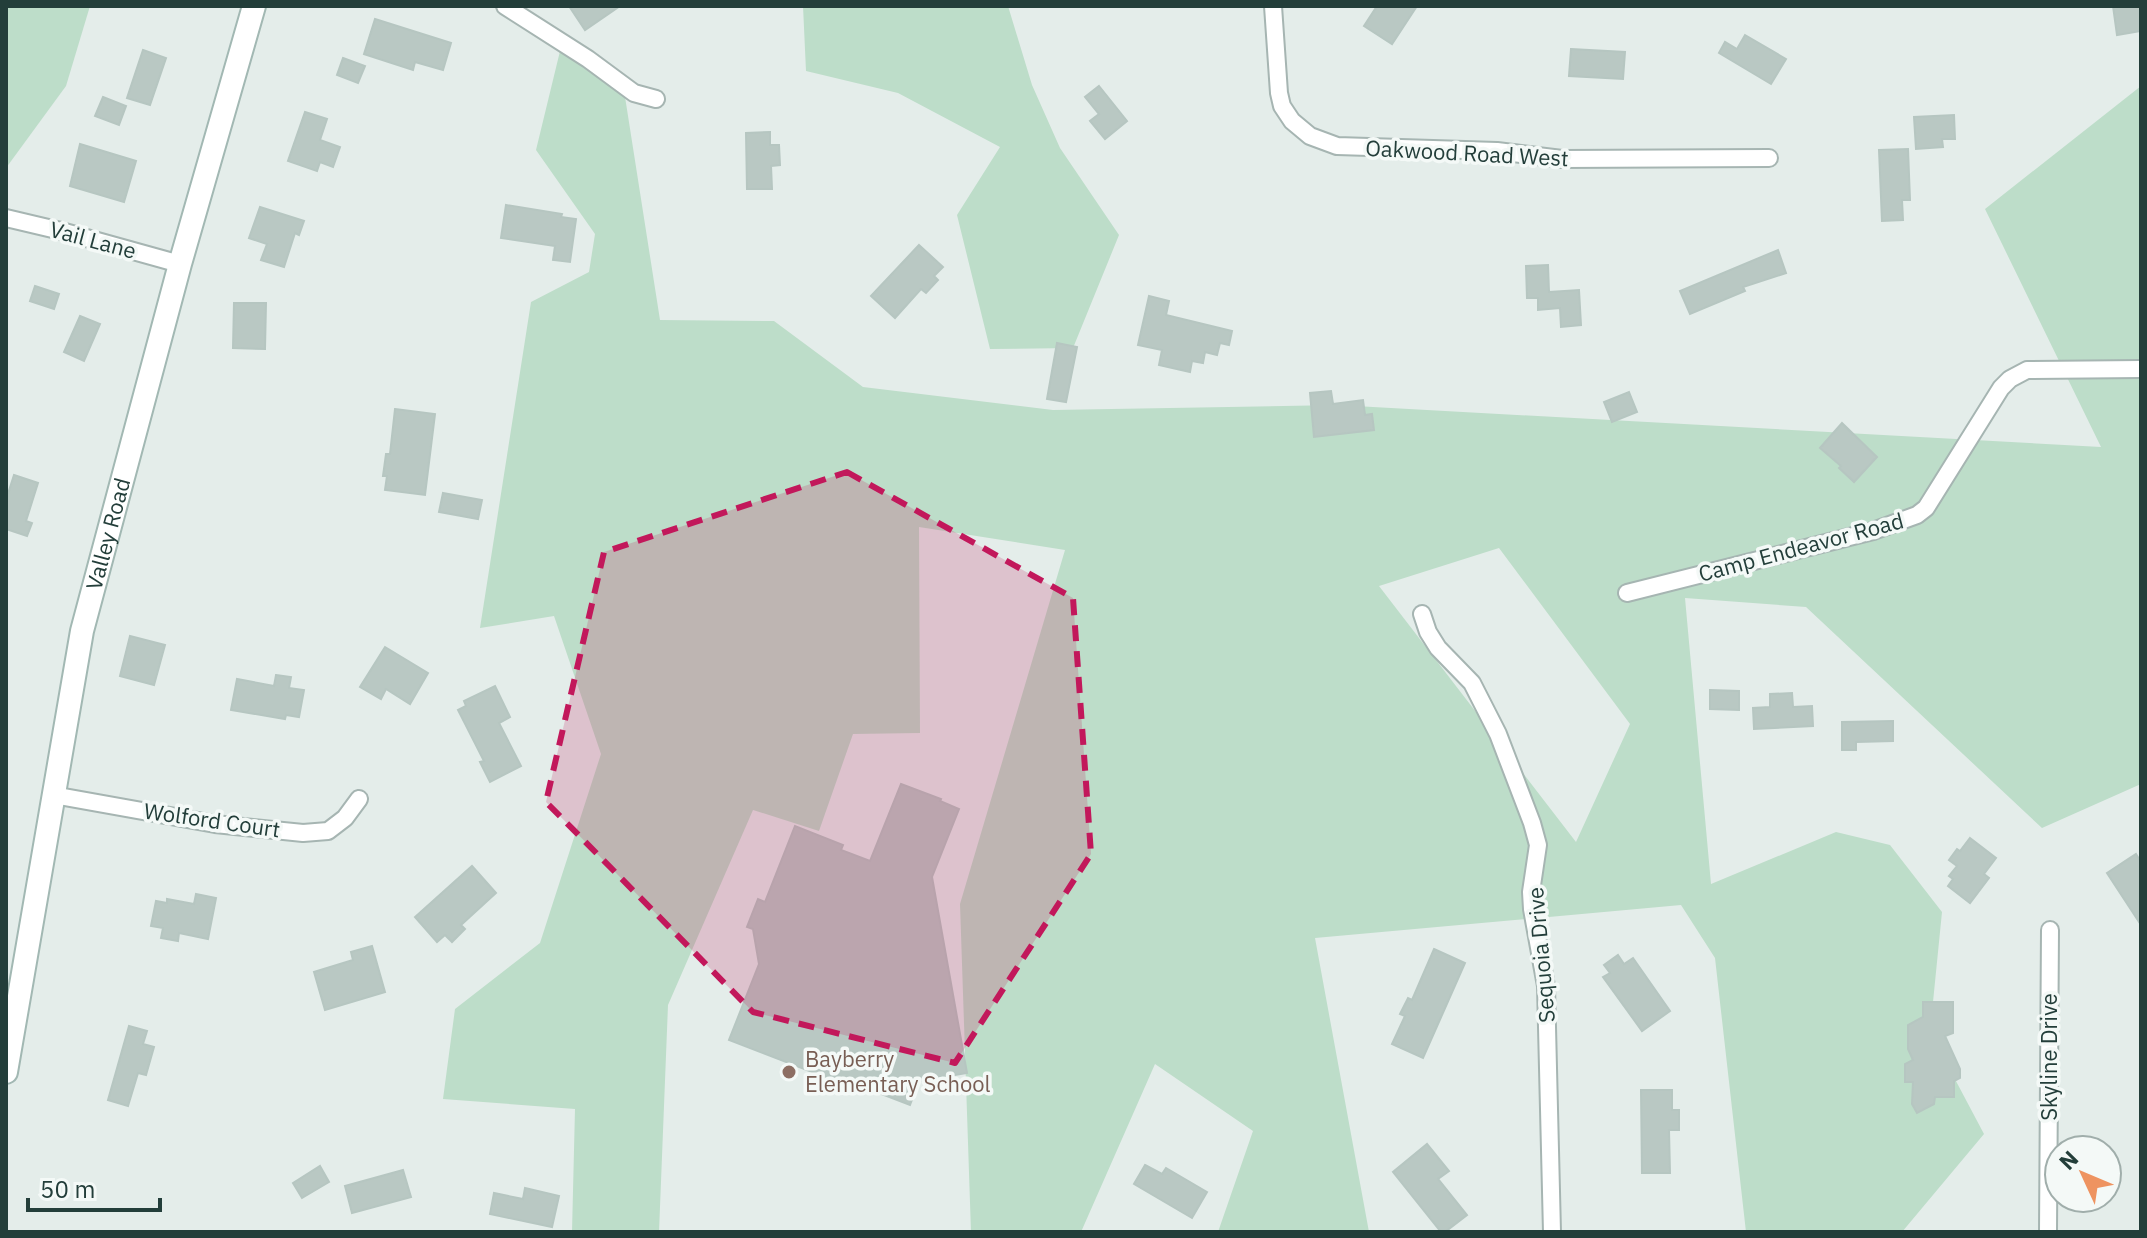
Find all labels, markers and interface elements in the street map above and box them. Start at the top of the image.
street label: Oakwood Road West [1365,133,1569,172]
street label: Vail Lane [47,214,140,265]
street label: Valley Road [79,474,136,593]
street label: Camp Endeavor Road [1695,505,1907,588]
street label: Wolford Court [142,796,282,843]
street label: Sequoia Drive [1520,886,1561,1024]
street label: Skyline Drive [2034,993,2063,1121]
place label: Bayberry Elementary School [805,1044,991,1098]
marker: Bayberry Elementary School [780,1063,798,1081]
north arrow [2043,1134,2123,1214]
text: N [2052,1144,2084,1176]
scale bar [28,1162,160,1212]
text: 50 m [40,1173,95,1205]

